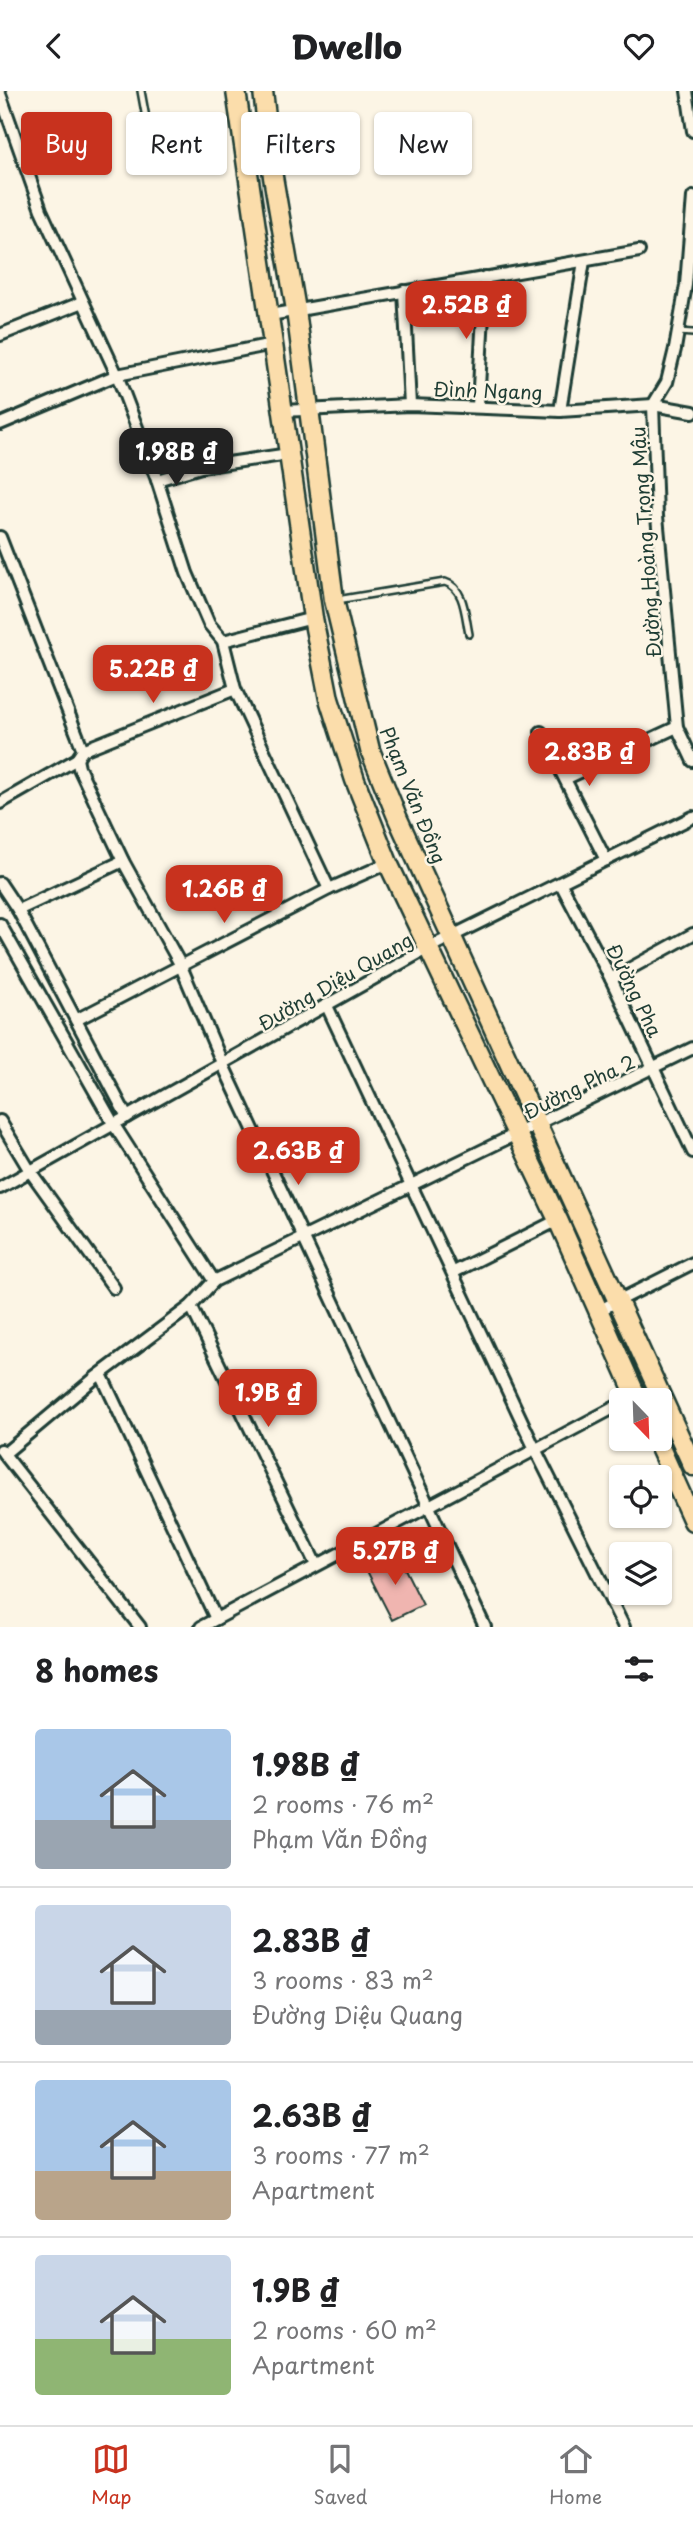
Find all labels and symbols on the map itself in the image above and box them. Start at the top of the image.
pin: 2.52B ₫ [401,281,531,341]
street label: Đình Ngang [433,374,543,406]
street label: Đường Hoàng Trọng Mậu [623,426,667,658]
pin: 1.98B ₫ [111,429,241,488]
pin: 5.22B ₫ [88,645,218,705]
street label: Phạm Văn Đồng [374,722,454,868]
pin: 2.83B ₫ [524,729,654,788]
pin: 1.26B ₫ [159,865,289,925]
street label: Đường Diệu Quang [253,925,417,1037]
street label: Đường Pha [600,939,670,1042]
street label: Đường Pha 2 [518,1047,640,1125]
pin: 2.63B ₫ [233,1127,363,1187]
pin: 1.9B ₫ [211,1369,325,1429]
north arrow [609,1388,672,1451]
pin: 5.27B ₫ [330,1527,460,1587]

